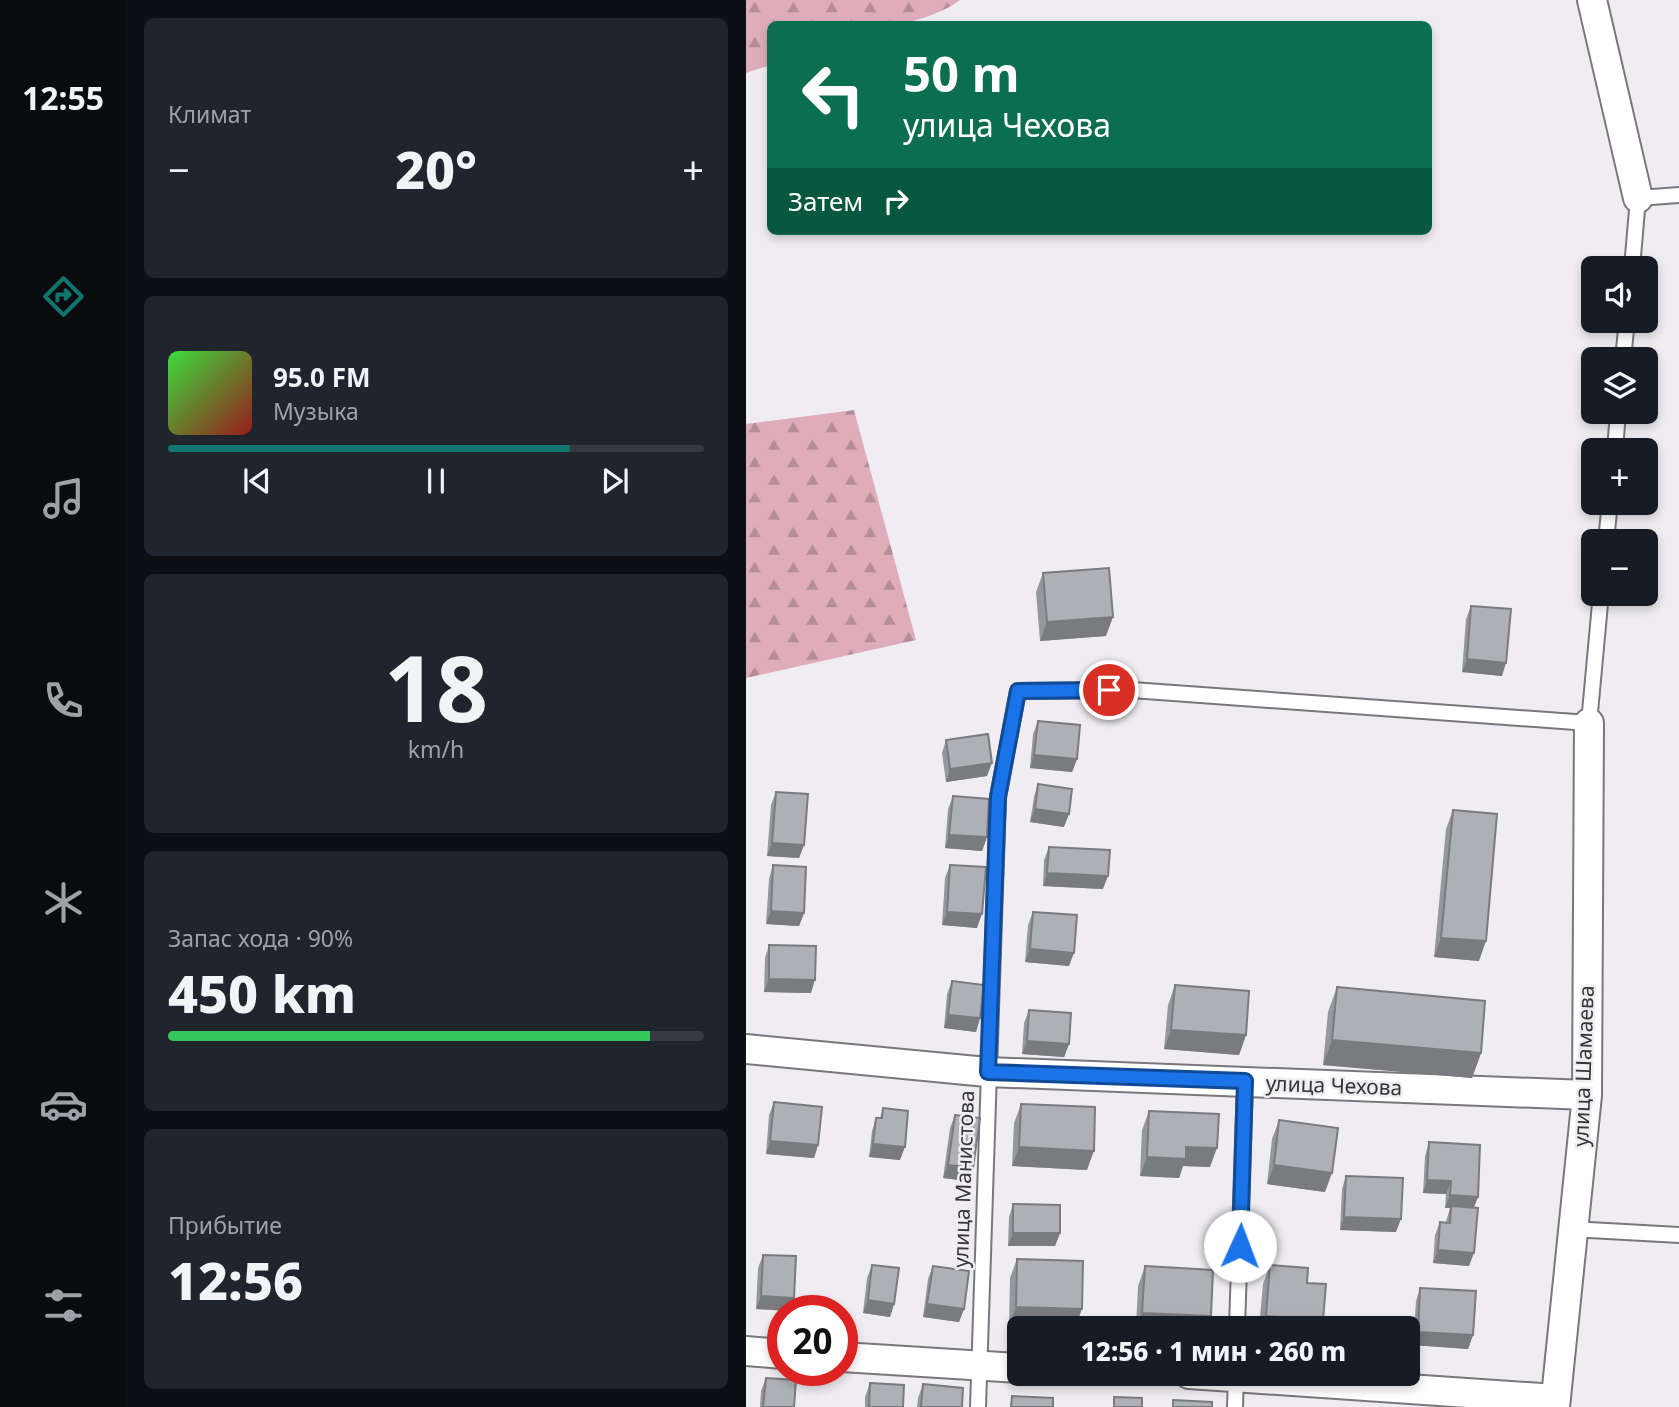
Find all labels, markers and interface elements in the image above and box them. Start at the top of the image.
text: 50 m [903,40,1020,106]
icon: left [788,49,879,140]
text: 12:55 [22,76,104,119]
text: Климат [168,98,251,130]
text: улица Чехова [903,103,1111,146]
text: 20° [395,133,477,204]
text: − [168,143,190,195]
text: + [682,143,704,195]
icon: right [877,182,915,220]
text: Затем [788,183,863,219]
map controls [1581,256,1658,606]
button: sound [1581,256,1658,333]
icon: directions [39,272,88,321]
button: layers [1581,347,1658,424]
text: 95.0 FM [273,359,370,395]
text: Музыка [273,395,359,427]
button: + [1581,438,1658,515]
icon: previous [238,462,276,500]
icon: pause [417,462,455,500]
icon: next [596,462,634,500]
icon: music [39,474,88,523]
button: − [1581,529,1658,606]
text: 18 [384,625,488,749]
pin [1079,660,1139,720]
icon: arrive [1090,671,1128,709]
icon: phone [39,676,88,725]
text: km/h [408,733,464,765]
icon: climate [39,878,88,927]
text: Запас хода · 90% [168,922,353,954]
text: 450 km [168,957,356,1028]
street label: улица Шамаева [1566,985,1600,1147]
street label: улица Чехова [1265,1069,1403,1101]
icon: car [39,1080,88,1129]
street label: улица Манистова [946,1090,980,1268]
text: Прибытие [168,1209,282,1241]
position arrow [1203,1209,1277,1283]
text: 12:56 [168,1244,303,1315]
icon: filters [39,1281,88,1330]
speed limit sign: 20 [767,1295,858,1386]
text: 12:56 · 1 мин · 260 m [1081,1333,1346,1369]

